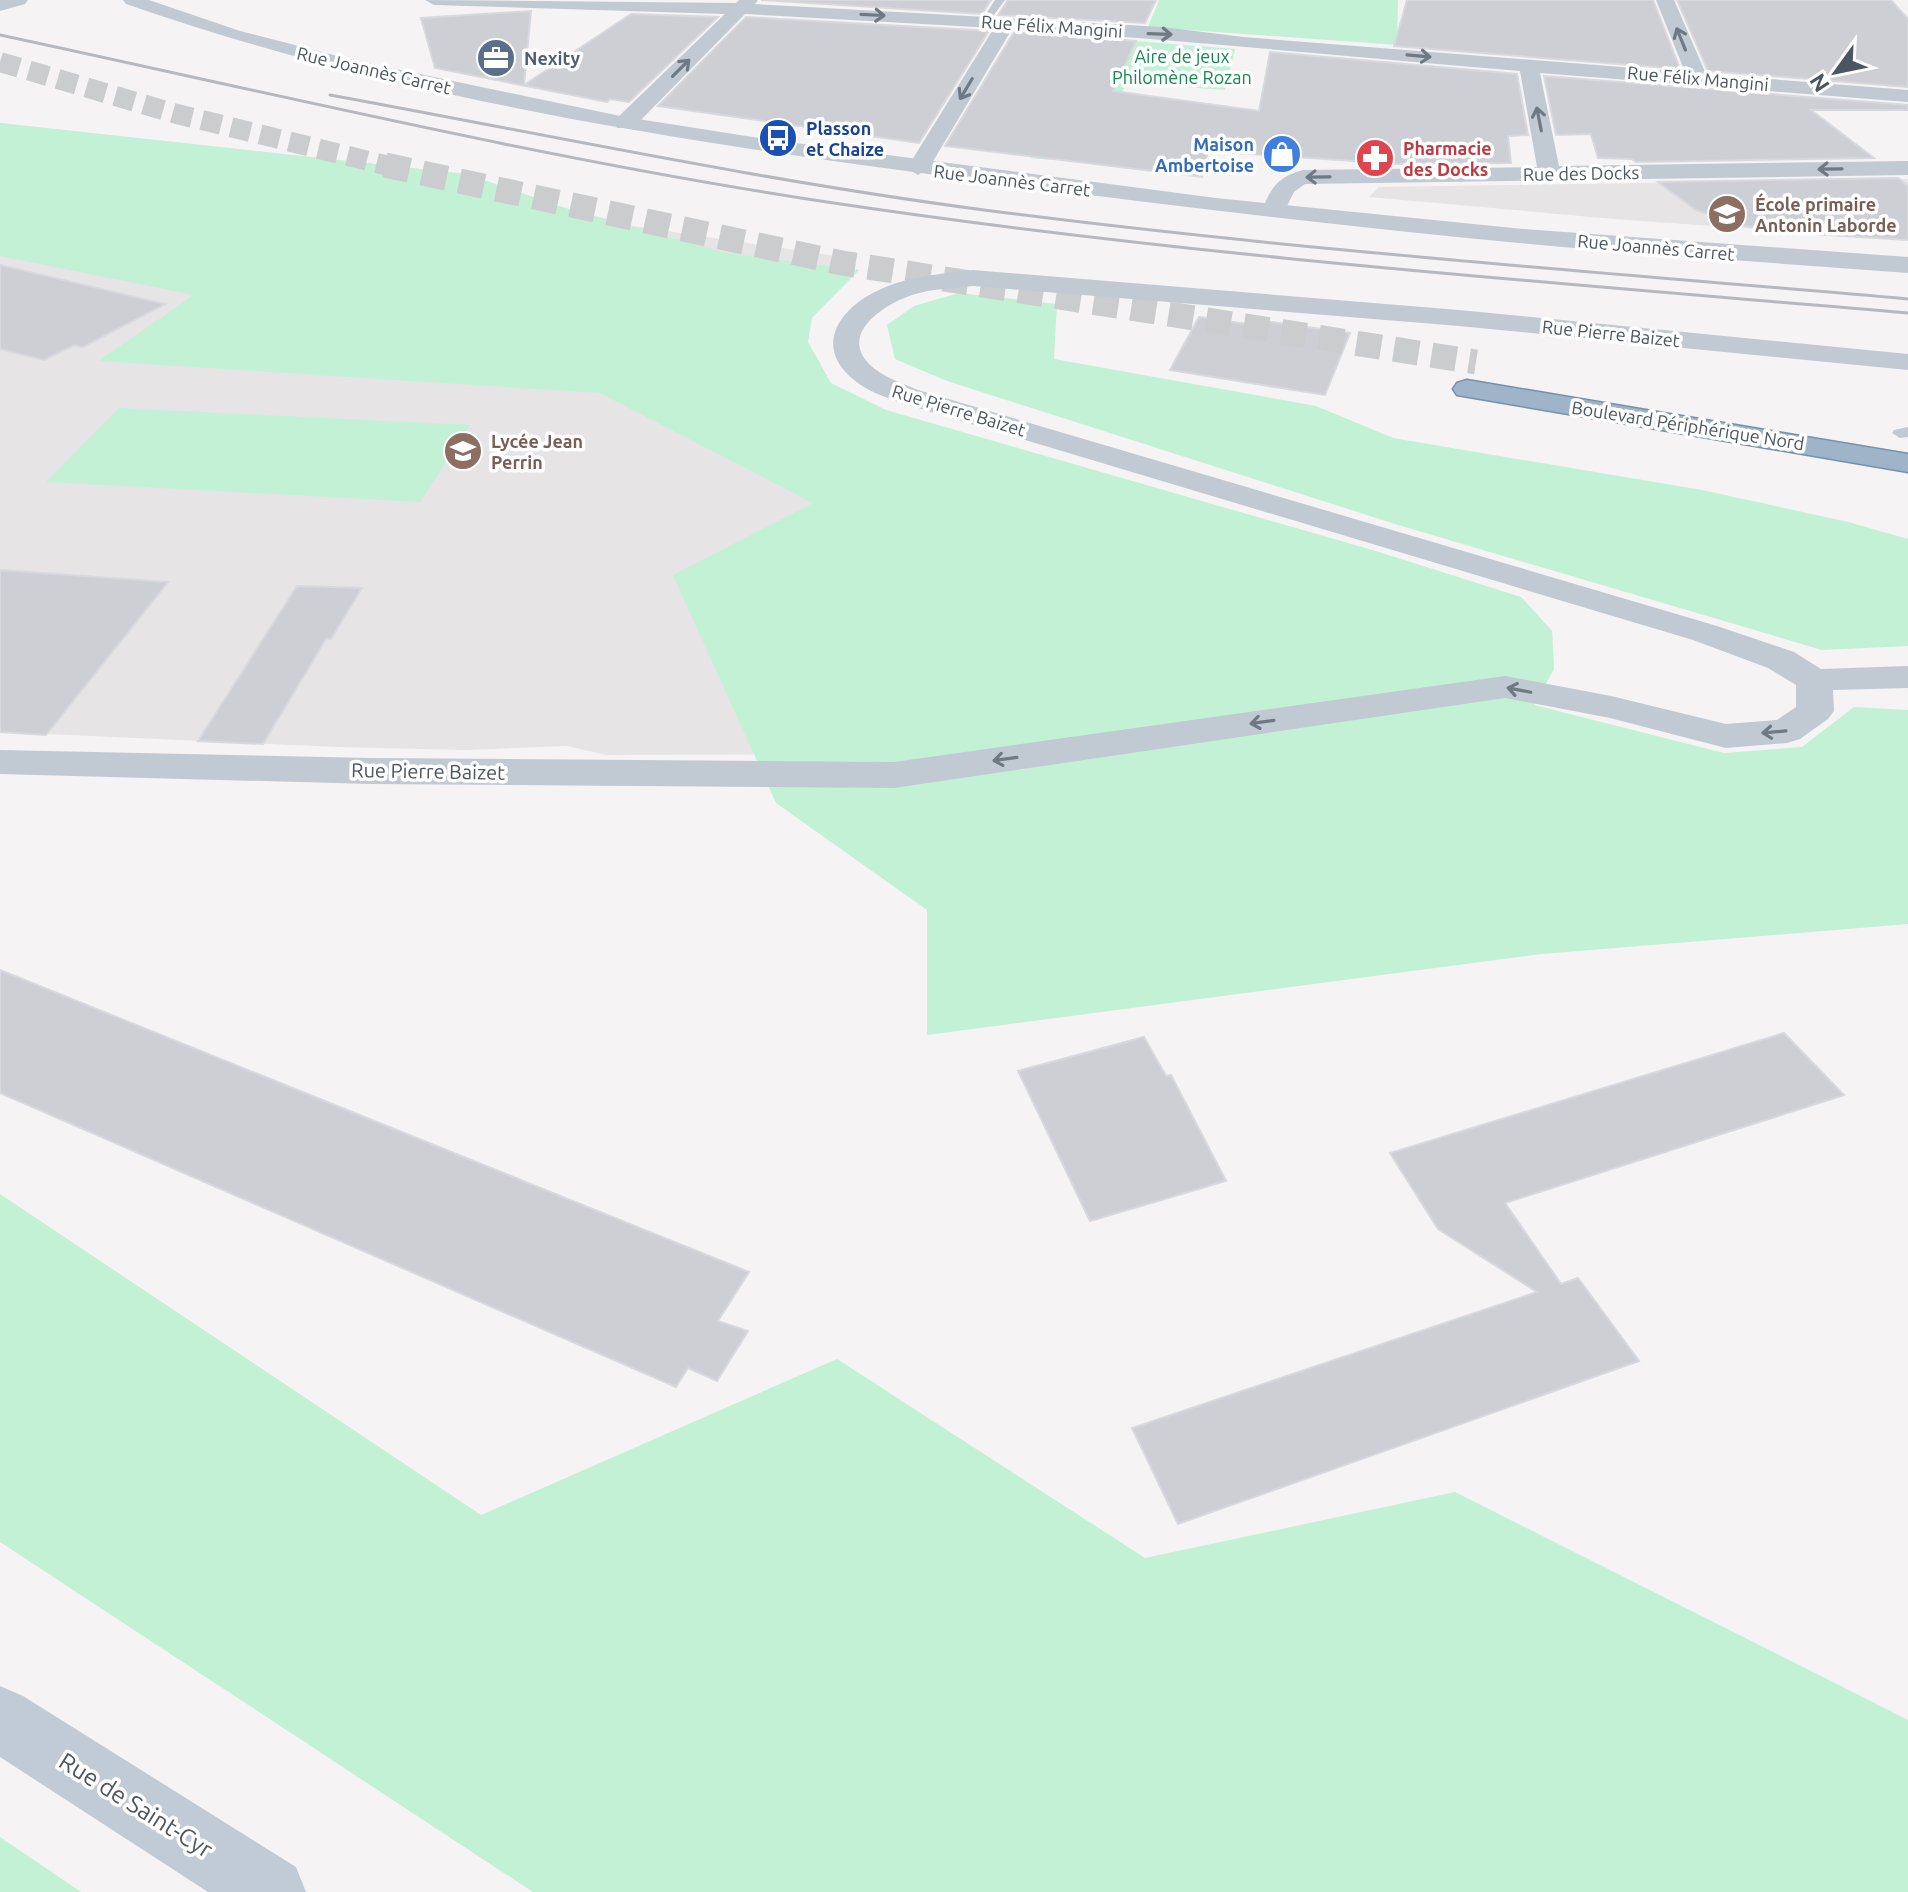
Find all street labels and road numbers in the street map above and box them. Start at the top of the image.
street label: Rue Félix Mangini [981,11,1123,41]
street label: Rue Joannès Carret [295,43,453,97]
street label: Rue Félix Mangini [1626,62,1770,94]
street label: Rue Joannès Carret [933,160,1091,200]
street label: Rue des Docks [1523,162,1640,184]
street label: Rue Joannès Carret [1577,230,1735,264]
street label: Rue Pierre Baizet [1541,316,1681,350]
street label: Rue Pierre Baizet [890,380,1028,440]
street label: Boulevard Périphérique Nord [1570,397,1806,453]
street label: Rue Pierre Baizet [351,758,505,784]
street label: Rue de Saint-Cyr [54,1747,218,1863]

